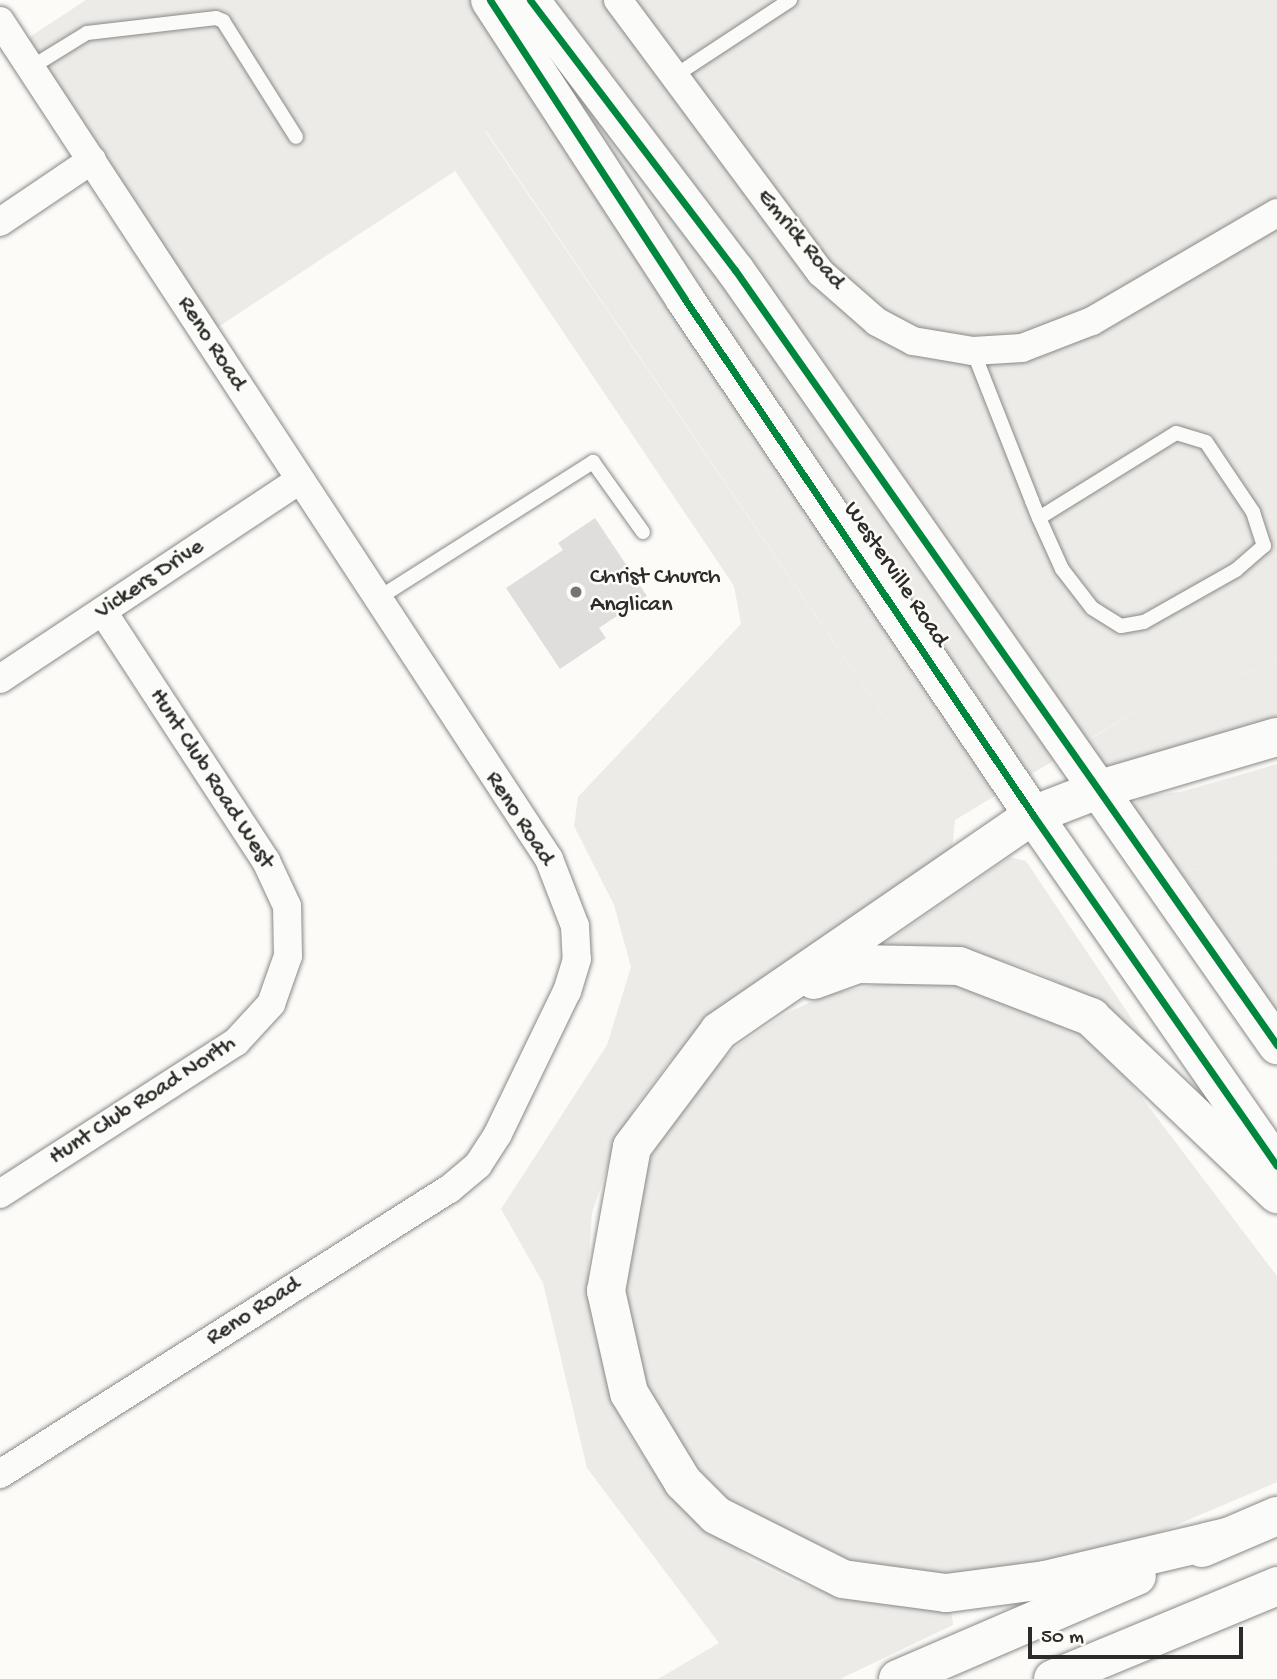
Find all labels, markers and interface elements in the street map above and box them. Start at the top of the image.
street label: Emrick Road [750,184,850,296]
street label: Reno Road [170,291,252,397]
street label: Westerville Road [836,497,954,653]
street label: Vickers Drive [90,533,210,627]
place label: Christ Church Anglican [590,564,721,620]
marker: Christ Church Anglican [568,584,584,600]
street label: Hunt Club Road West [142,683,280,875]
street label: Reno Road [478,766,560,872]
street label: Hunt Club Road North [44,1030,242,1172]
street label: Reno Road [201,1271,307,1353]
scale bar [1032,1612,1247,1656]
text: 50 m [1041,1626,1084,1651]

